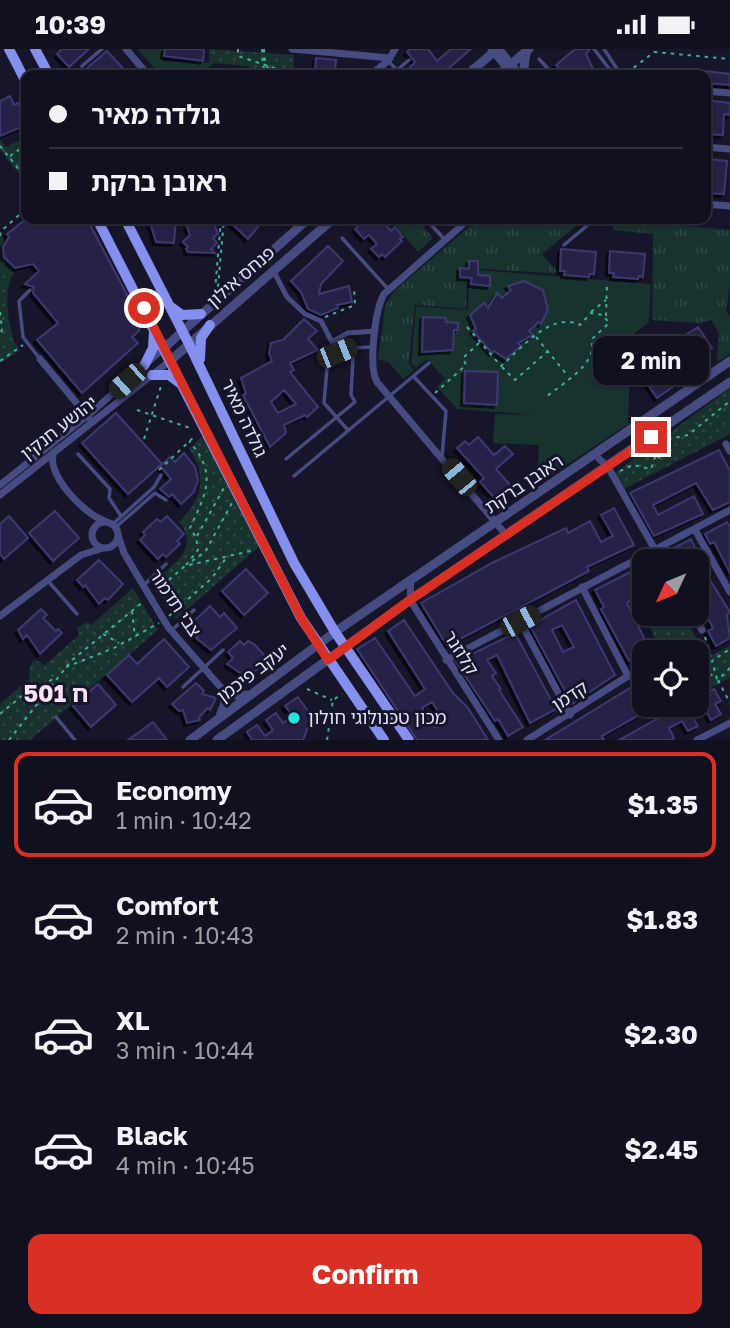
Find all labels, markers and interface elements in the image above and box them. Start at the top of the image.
text: 10:39 [35,9,106,40]
text: גולדה מאיר [91,99,220,130]
text: ראובן ברקת [91,166,227,197]
street label: פנחס אילון [202,241,279,312]
route start [128,292,160,324]
car [314,335,361,371]
callout: 2 min [593,335,709,385]
text: 2 min [621,346,681,374]
car [105,359,150,403]
street label: גולדה מאיר [217,375,273,461]
street label: יהושע חנקין [16,390,101,464]
route end [635,421,667,453]
street label: ראובן ברקת [480,449,567,517]
car [438,454,481,500]
north arrow [632,549,709,627]
map controls [632,549,709,717]
street label: צבי תדמור [145,564,207,641]
car [497,602,544,640]
street label: קלוזנר [440,626,484,679]
street label: יעקב פיכמן [212,638,293,707]
button: locate [632,640,709,717]
street label: קדמן [547,675,592,715]
district label: ח 501 [23,678,89,707]
place label: מכון טכנולוגי חולון [308,706,446,728]
marker: מכון טכנולוגי חולון [286,710,302,726]
icon: car [32,773,95,836]
text: Economy [116,775,232,806]
text: $1.35 [627,789,698,820]
text: 1 min · 10:42 [116,806,252,834]
icon: car [32,888,95,951]
text: Comfort [116,890,219,921]
text: $1.83 [626,904,698,935]
text: 2 min · 10:43 [116,921,254,949]
icon: car [32,1003,95,1066]
text: XL [116,1005,150,1036]
text: $2.30 [624,1019,698,1050]
text: 3 min · 10:44 [116,1036,255,1064]
icon: car [32,1118,95,1181]
text: Black [116,1120,188,1151]
text: $2.45 [624,1134,698,1165]
text: 4 min · 10:45 [116,1151,255,1179]
button: Confirm [28,1234,702,1314]

